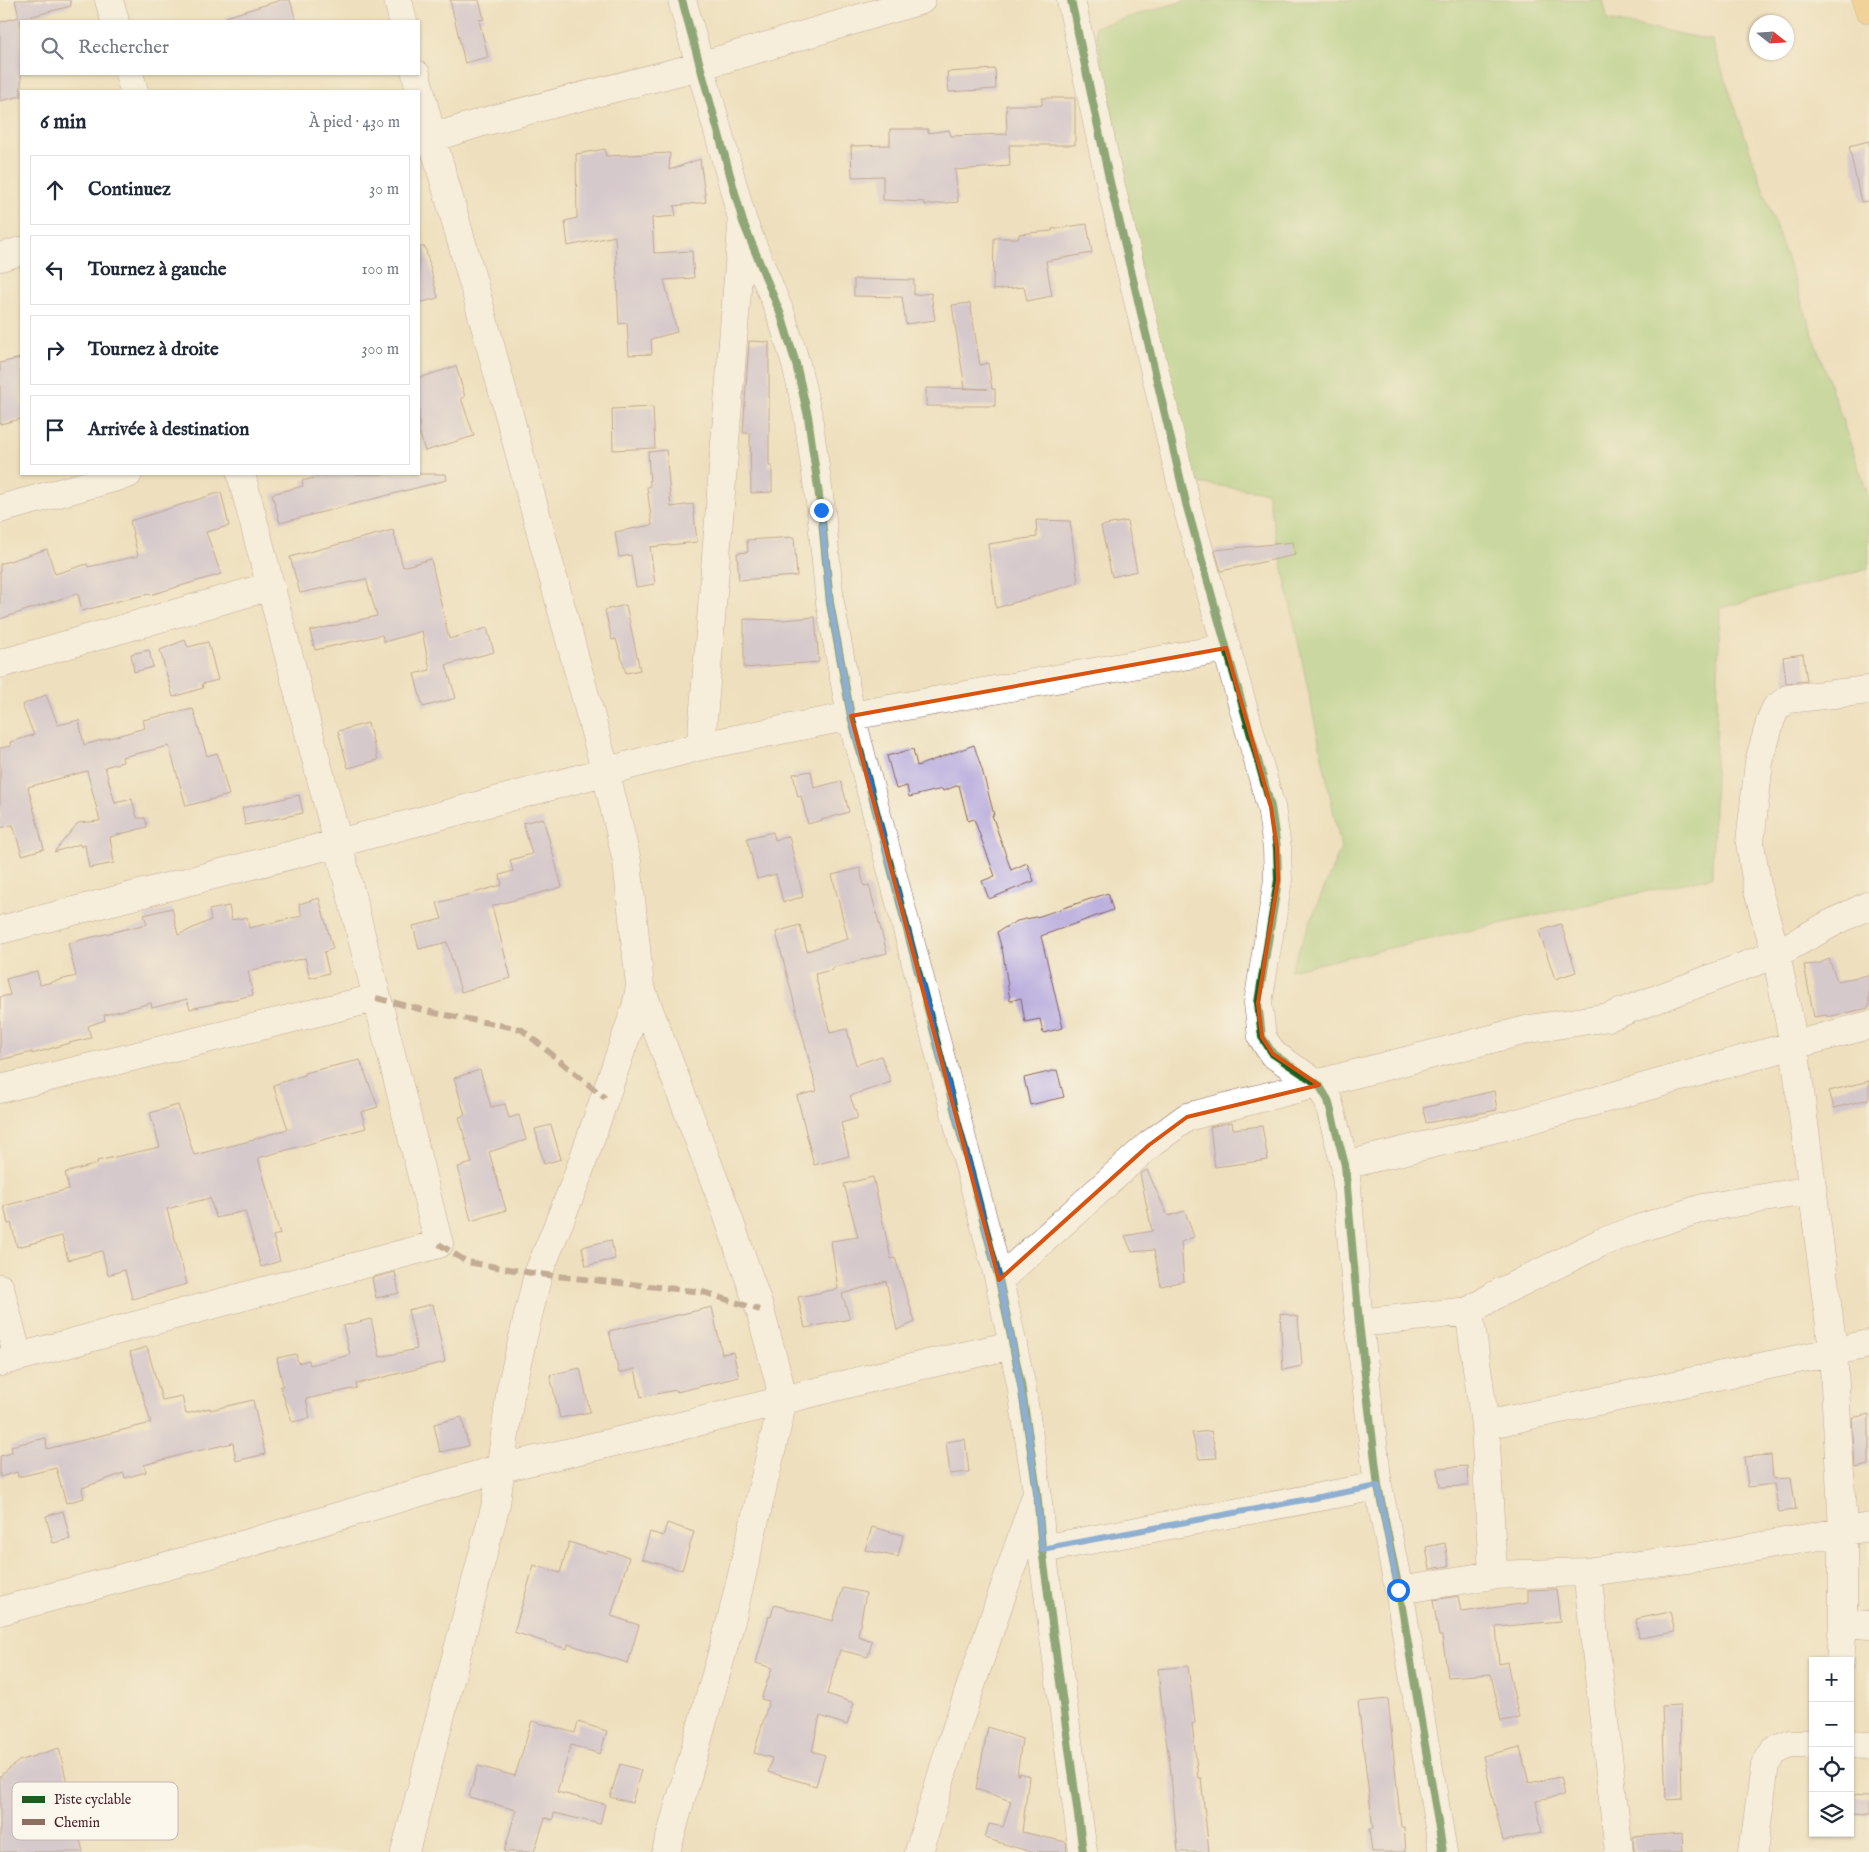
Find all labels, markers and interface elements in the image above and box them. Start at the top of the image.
north arrow [1749,15,1794,60]
search box [20,20,420,75]
icon: search [38,34,66,62]
text: Rechercher [78,36,169,60]
text: 6 min [40,109,86,136]
text: À pied · 430 m [309,113,400,133]
icon: ahead [41,176,69,204]
text: Continuez [88,178,171,202]
text: 30 m [369,180,399,200]
icon: left [41,256,69,284]
text: Tournez à gauche [88,258,227,282]
text: 100 m [362,260,399,280]
icon: right [41,336,69,364]
text: Tournez à droite [88,338,219,362]
text: 300 m [361,340,399,360]
icon: arrive [41,416,69,444]
text: Arrivée à destination [88,418,249,442]
route end [810,499,833,522]
route start [1387,1579,1410,1602]
map controls [1809,1657,1854,1837]
button: + [1809,1657,1854,1702]
button: − [1809,1702,1854,1747]
button: locate [1809,1747,1854,1792]
legend [12,1782,178,1840]
text: Piste cyclable [54,1791,132,1809]
button: layers [1809,1792,1854,1837]
text: Chemin [54,1814,100,1832]

